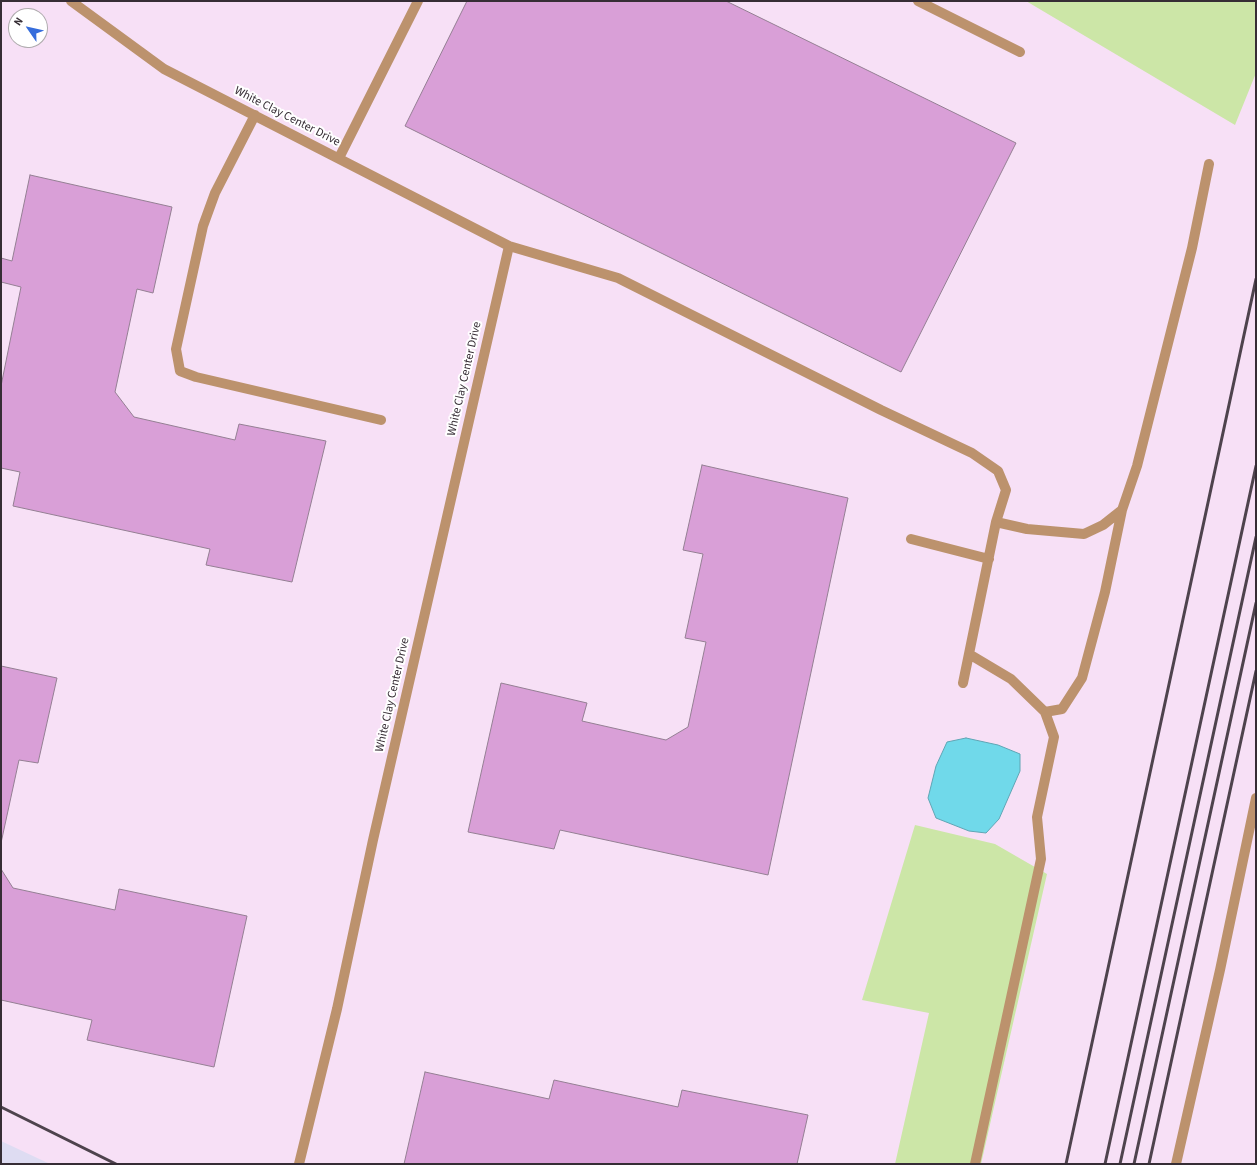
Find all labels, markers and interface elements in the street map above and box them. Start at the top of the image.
north arrow [8,8,48,48]
text: N [10,14,27,29]
street label: White Clay Center Drive [232,84,342,150]
street label: White Clay Center Drive [445,320,485,438]
street label: White Clay Center Drive [373,636,413,754]

